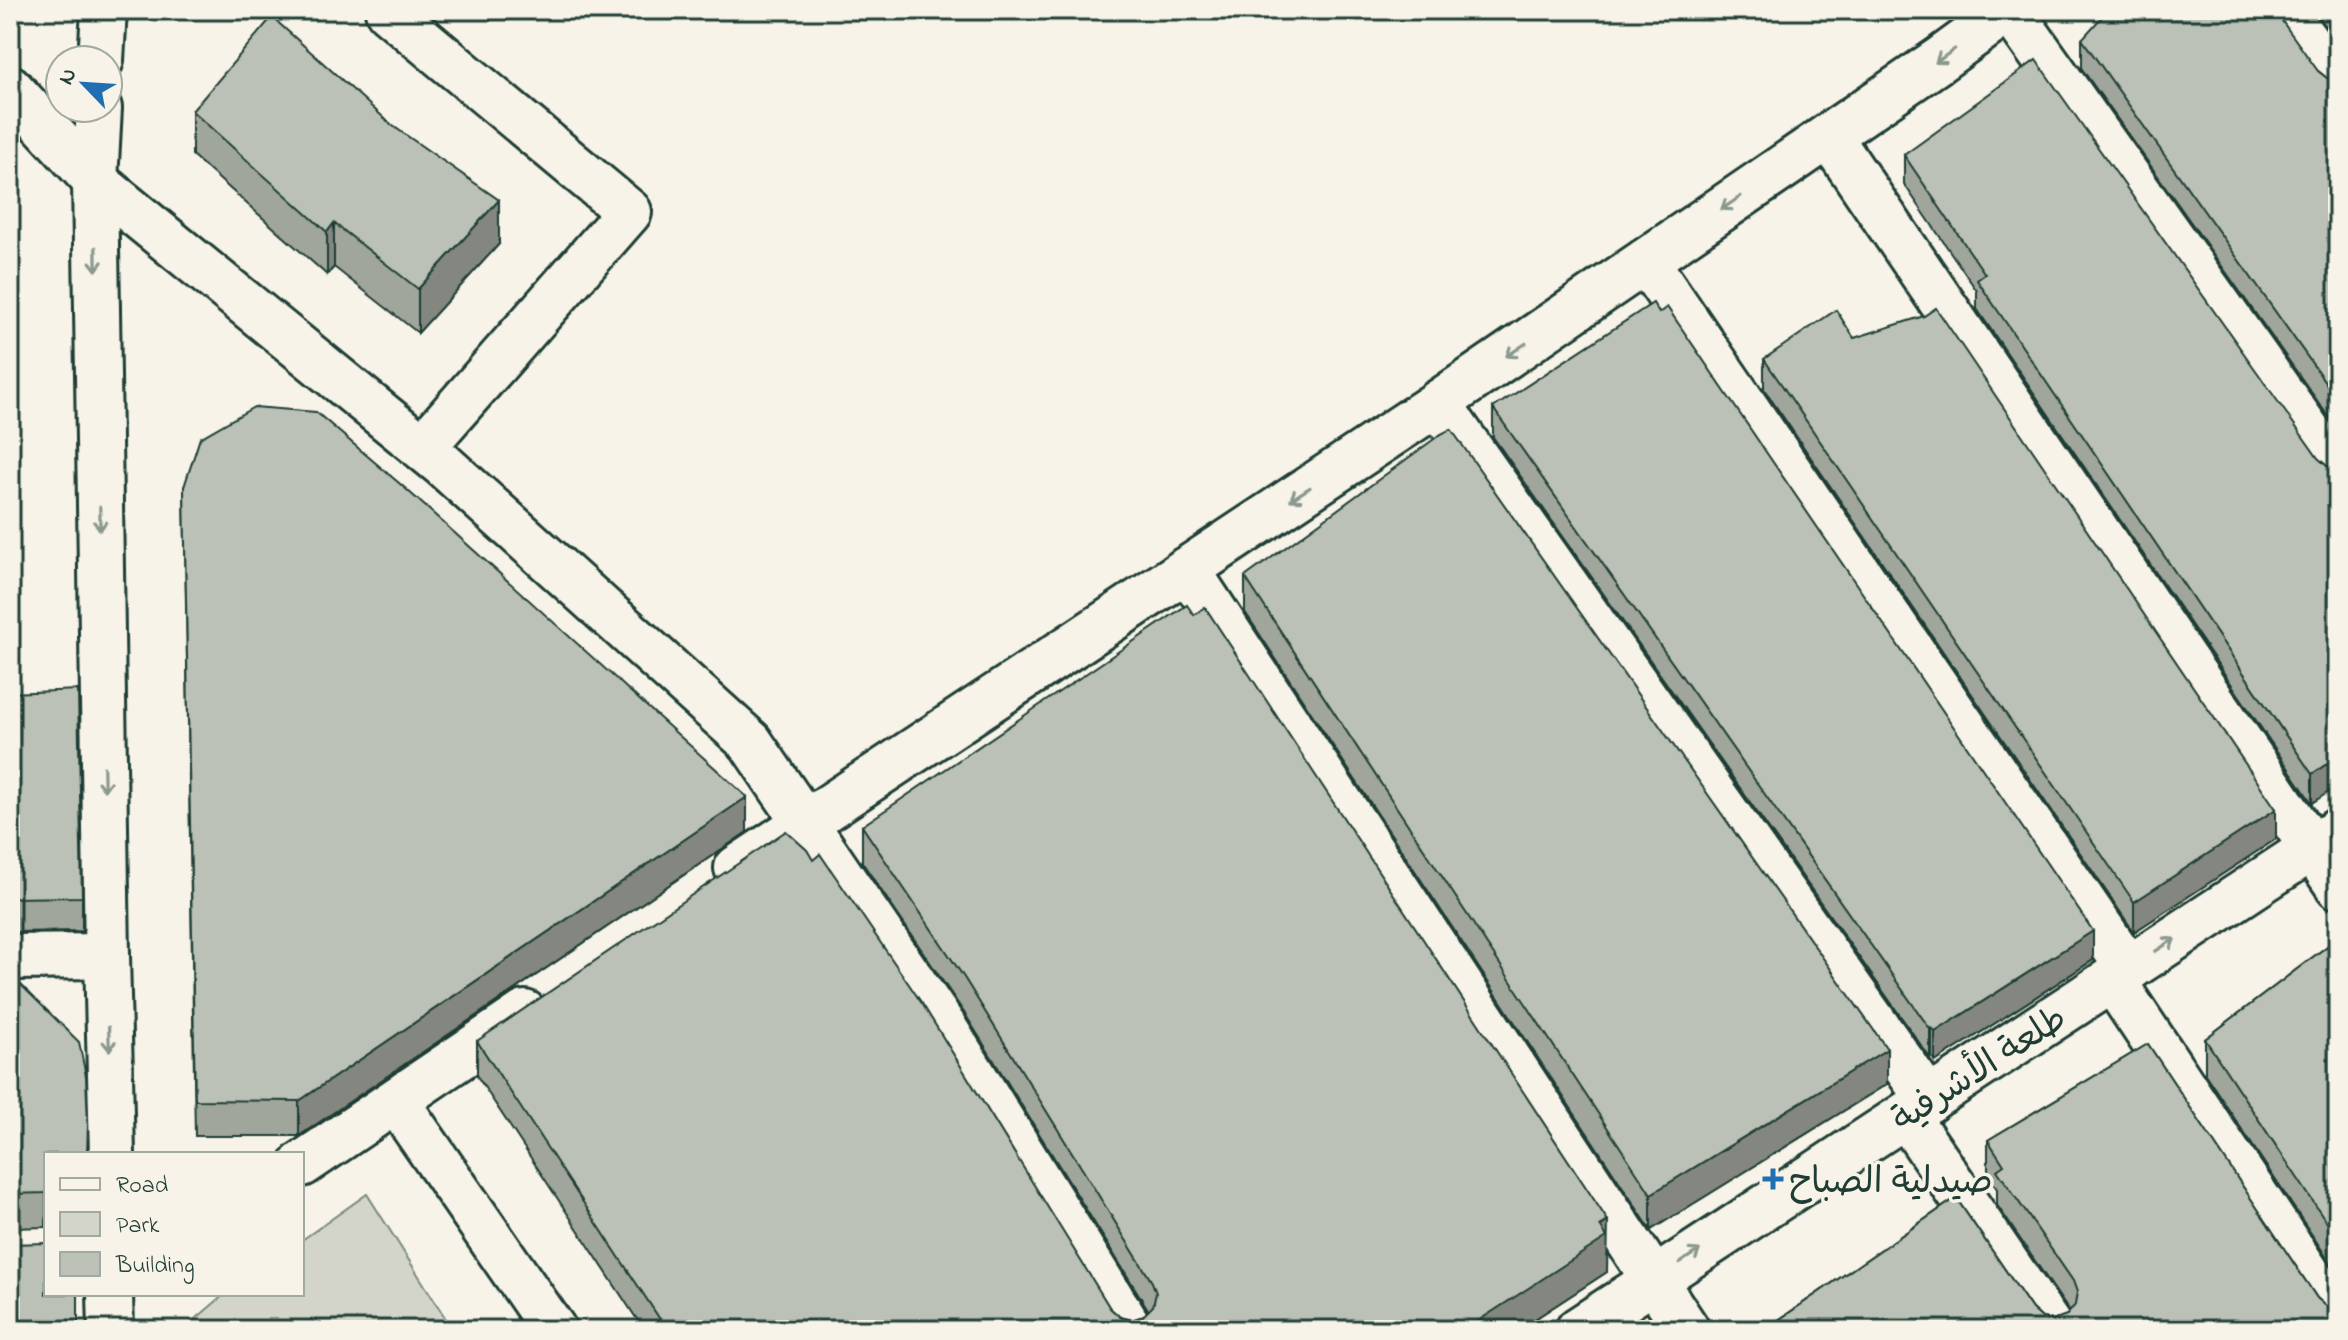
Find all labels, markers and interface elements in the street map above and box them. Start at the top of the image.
north arrow [44,44,124,124]
one-way arrow [1935,48,1957,64]
text: N [51,63,86,90]
one-way arrow [1720,195,1742,211]
one-way arrow [88,245,104,272]
one-way arrow [1506,342,1528,358]
one-way arrow [1290,486,1312,503]
one-way arrow [92,505,108,532]
one-way arrow [96,765,112,792]
one-way arrow [2154,936,2176,953]
street label: طلعة الأشرفية [1882,993,2079,1147]
one-way arrow [102,1025,117,1052]
legend [44,1152,304,1296]
place label: صيدلية الصباح [1789,1157,1993,1210]
text: Road [116,1169,169,1204]
marker: صيدلية الصباح [1764,1170,1782,1188]
text: Park [116,1209,160,1244]
one-way arrow [1679,1248,1701,1265]
text: Building [115,1249,195,1284]

